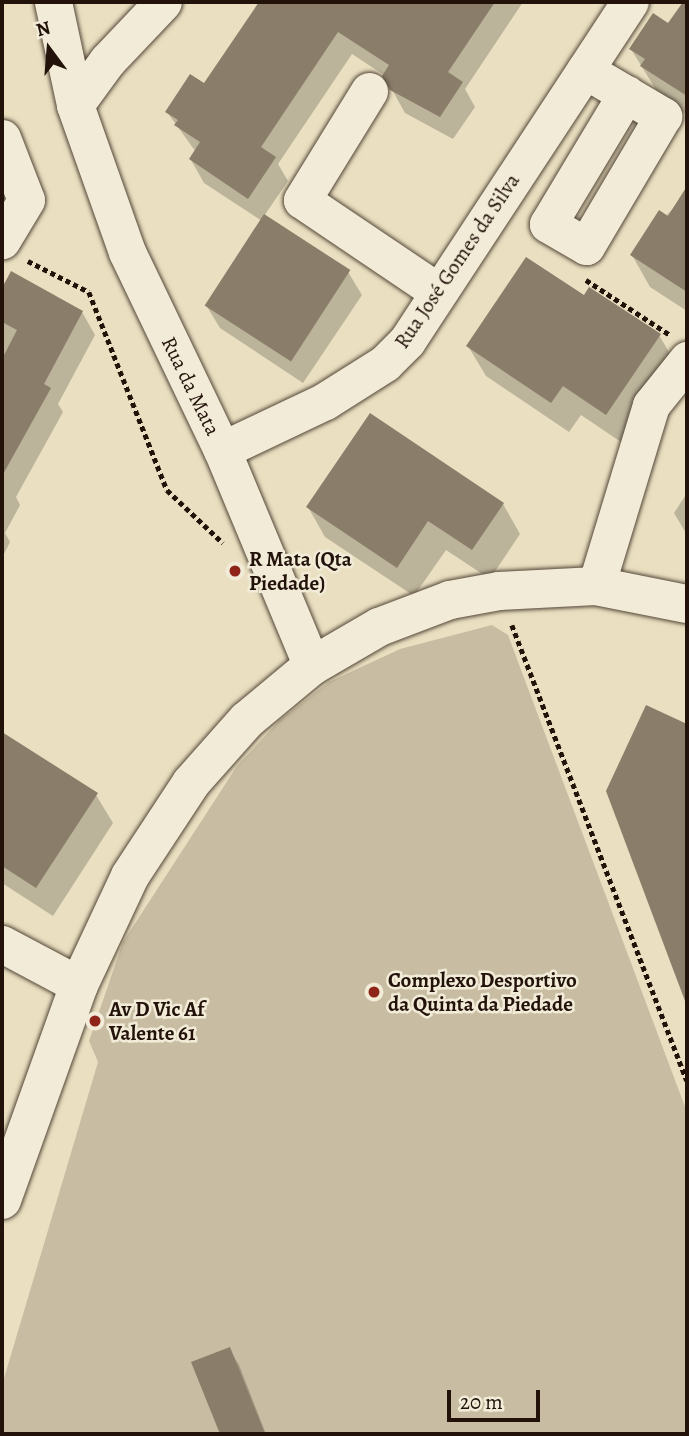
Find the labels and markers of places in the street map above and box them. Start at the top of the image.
place label: R Mata (Qta Piedade) [249,546,352,596]
marker: R Mata (Qta Piedade) [227,563,243,579]
place label: Complexo Desportivo da Quinta da Piedade [388,967,577,1017]
marker: Complexo Desportivo da Quinta da Piedade [366,984,382,1000]
place label: Av D Vic Af Valente 61 [109,996,204,1046]
marker: Av D Vic Af Valente 61 [87,1013,103,1029]

